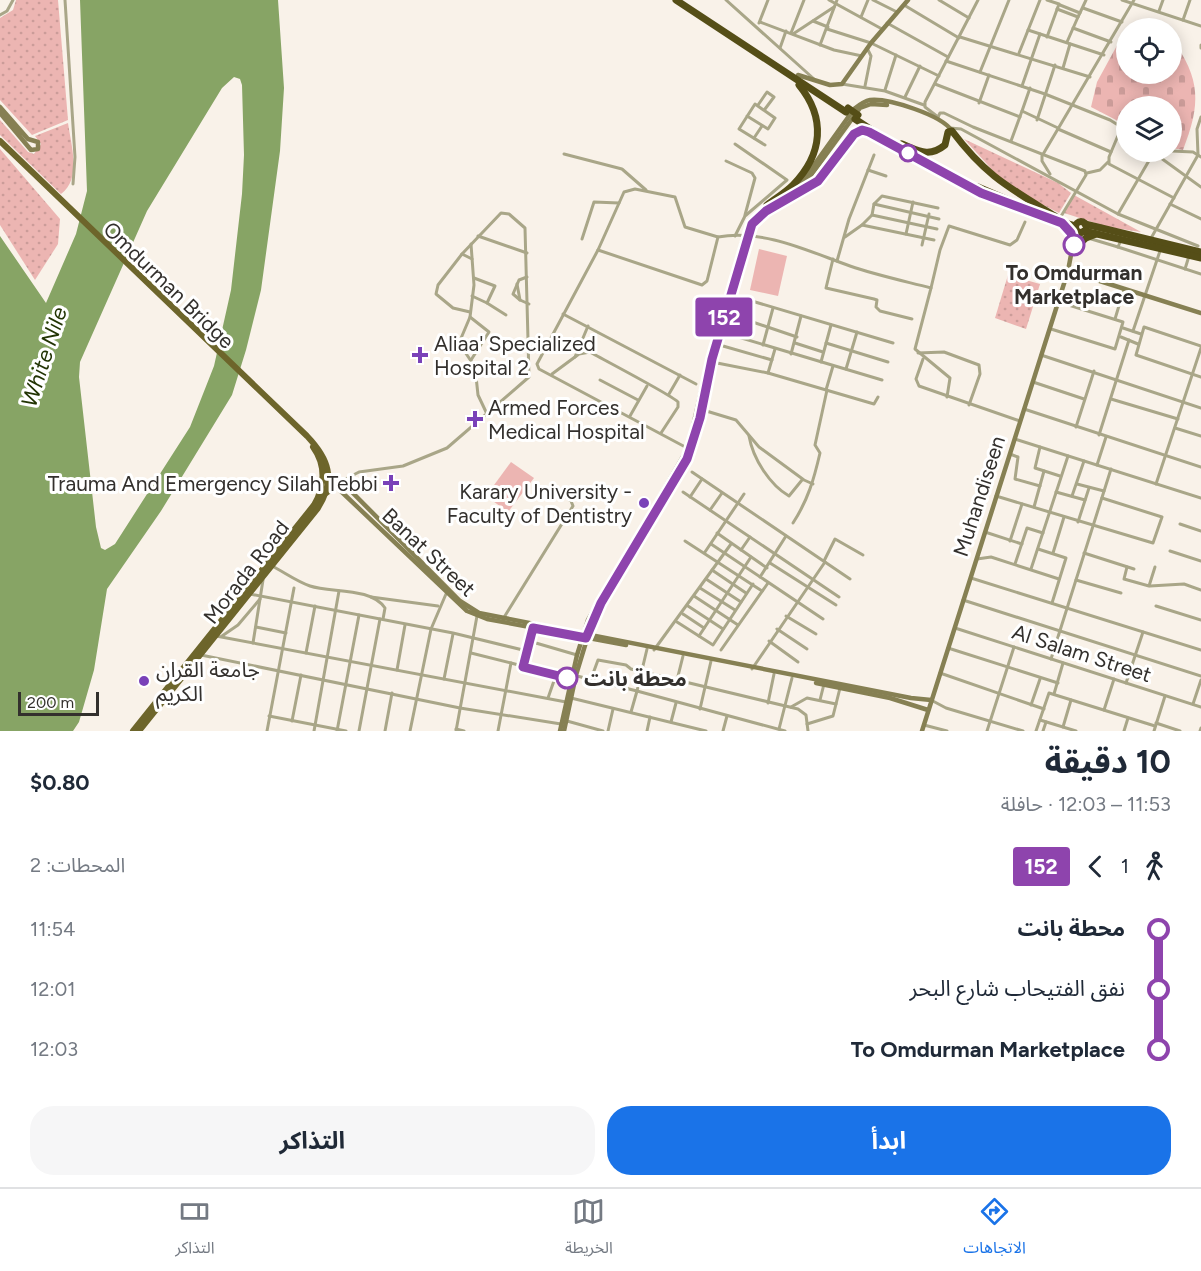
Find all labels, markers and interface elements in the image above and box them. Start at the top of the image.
map controls [1116,18,1182,162]
button: locate [1116,18,1182,84]
button: layers [1116,96,1182,162]
unlabelled marker [899,144,917,162]
street label: Omdurman Bridge [99,216,239,354]
marker: To Omdurman Marketplace [1063,234,1085,256]
place label: To Omdurman Marketplace [1006,260,1142,309]
line badge: 152 [690,298,758,336]
water label: White Nile [15,304,73,410]
text: 152 [707,305,741,330]
place label: Aliaa' Specialized Hospital 2 [434,331,596,380]
marker: Aliaa' Specialized Hospital 2 [411,346,429,364]
place label: Armed Forces Medical Hospital [488,395,645,444]
marker: Armed Forces Medical Hospital [466,410,484,428]
street label: Muhandiseen [948,433,1010,559]
place label: Trauma And Emergency Silah Tebbi [48,471,378,496]
marker: Trauma And Emergency Silah Tebbi [382,474,400,492]
place label: Karary University - Faculty of Dentistry [447,479,632,528]
marker: Karary University - Faculty of Dentistry [637,496,651,510]
street label: Banat Street [377,503,481,601]
street label: Morada Road [198,515,294,629]
street label: Al Salam Street [1009,619,1155,687]
place label: جامعة القران الكريم [156,657,260,709]
place label: محطة بانت [584,666,687,691]
marker: محطة بانت [556,667,578,689]
marker: جامعة القران الكريم [137,674,151,688]
scale bar [18,689,99,716]
text: 200 m [27,693,74,712]
text: 10 دقيقة [1045,742,1171,781]
text: $0.80 [30,769,90,796]
text: 11:53 – 12:03 · حافلة [1001,792,1171,816]
icon: back [1079,850,1112,883]
icon: walk [1138,850,1171,883]
text: المحطات: 2 [30,853,125,877]
text: 152 [1025,854,1058,879]
text: 1 [1121,854,1129,878]
text: محطة بانت [1018,915,1125,942]
text: 11:54 [30,917,76,941]
text: نفق الفتيحاب شارع البحر [909,975,1125,1002]
text: 12:01 [30,977,76,1001]
text: To Omdurman Marketplace [851,1036,1125,1063]
text: 12:03 [30,1037,78,1061]
button: التذاكر [30,1106,595,1175]
button: ابدأ [607,1106,1171,1175]
tab: التذاكر [175,1195,214,1265]
tab: الخريطة [565,1195,613,1265]
tab: الاتجاهات [963,1195,1026,1265]

